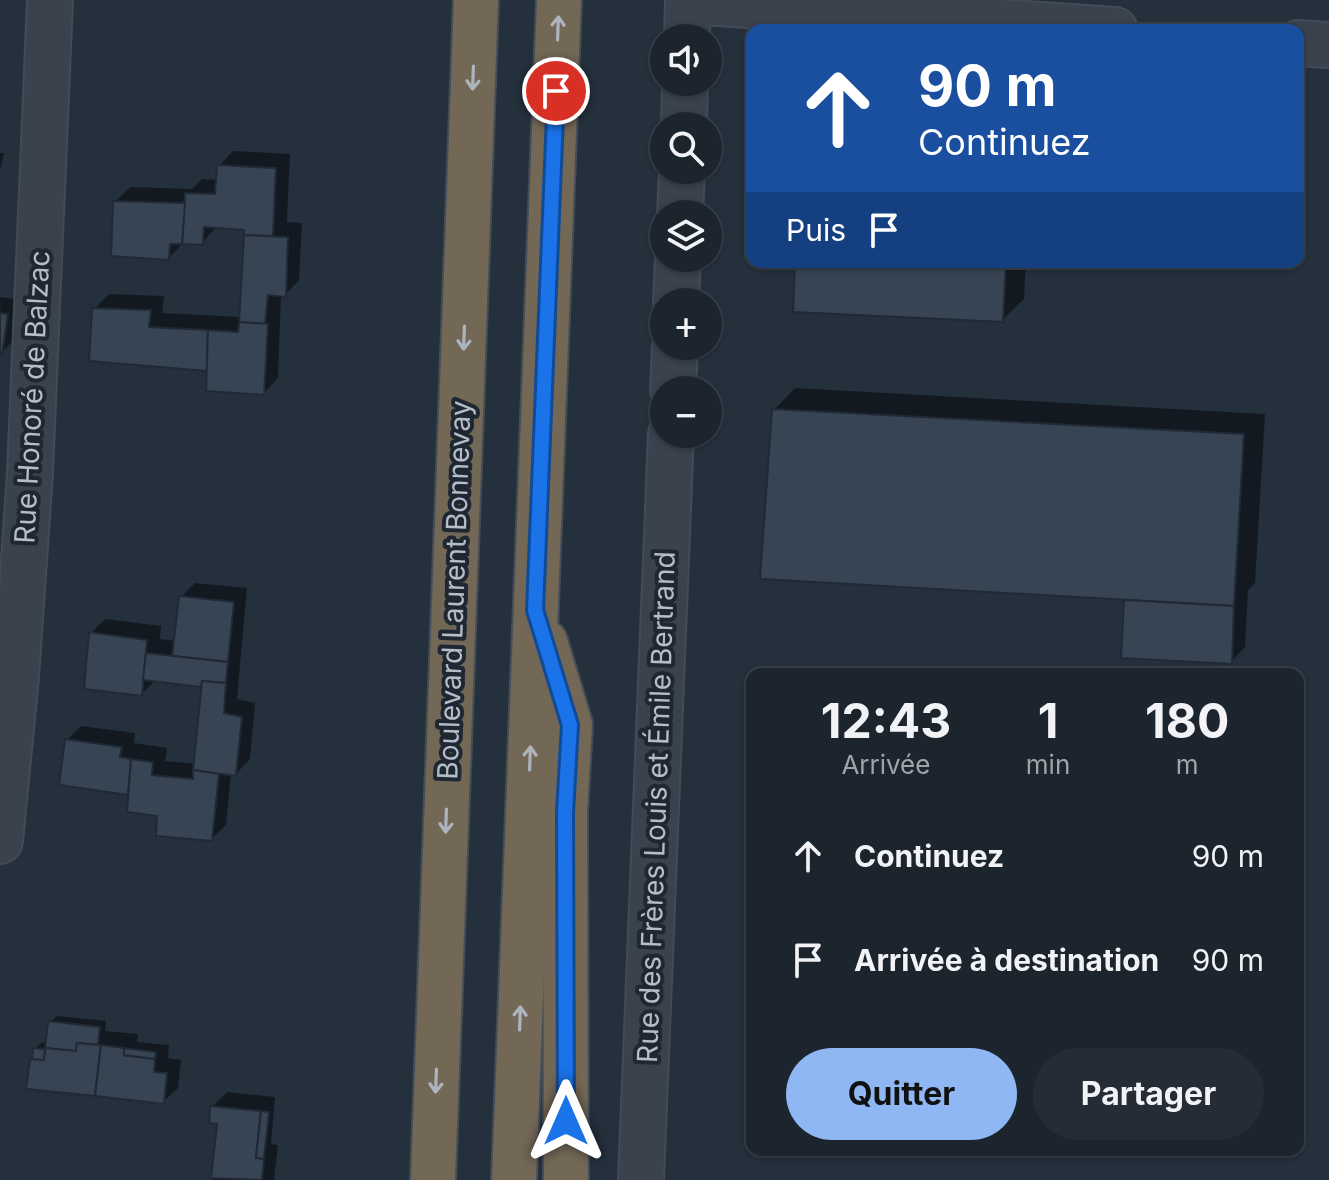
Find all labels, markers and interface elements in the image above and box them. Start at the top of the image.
one-way arrow [551,15,566,42]
map controls [650,24,722,448]
button: sound [650,24,722,96]
text: 90 m [918,52,1057,120]
icon: ahead [786,56,890,160]
pin [522,57,590,125]
one-way arrow [466,64,481,91]
icon: arrive [534,69,578,113]
button: search [650,112,722,184]
text: Continuez [918,120,1091,164]
button: layers [650,200,722,272]
icon: arrive [862,208,906,252]
text: Puis [786,212,846,248]
street label: Rue Honoré de Balzac [7,250,57,544]
button: + [650,288,722,360]
one-way arrow [456,324,471,351]
button: − [650,376,722,448]
street label: Boulevard Laurent Bonnevay [430,400,478,780]
street label: Rue des Frères Louis et Émile Bertrand [629,551,682,1063]
text: 12:43 [821,691,951,750]
text: 1 [1038,691,1058,750]
text: 180 [1145,691,1229,750]
one-way arrow [522,745,537,772]
text: Arrivée [841,749,930,780]
text: min [1026,749,1070,780]
text: m [1176,749,1199,780]
one-way arrow [438,807,453,834]
icon: ahead [786,834,830,878]
text: Continuez [854,838,1004,874]
text: 90 m [1192,838,1264,874]
icon: arrive [786,938,830,982]
text: Arrivée à destination [854,942,1159,978]
text: 90 m [1192,942,1264,978]
one-way arrow [512,1005,527,1032]
button: Quitter [786,1048,1017,1140]
button: Partager [1033,1048,1264,1140]
one-way arrow [429,1067,444,1094]
position arrow [524,1079,608,1163]

